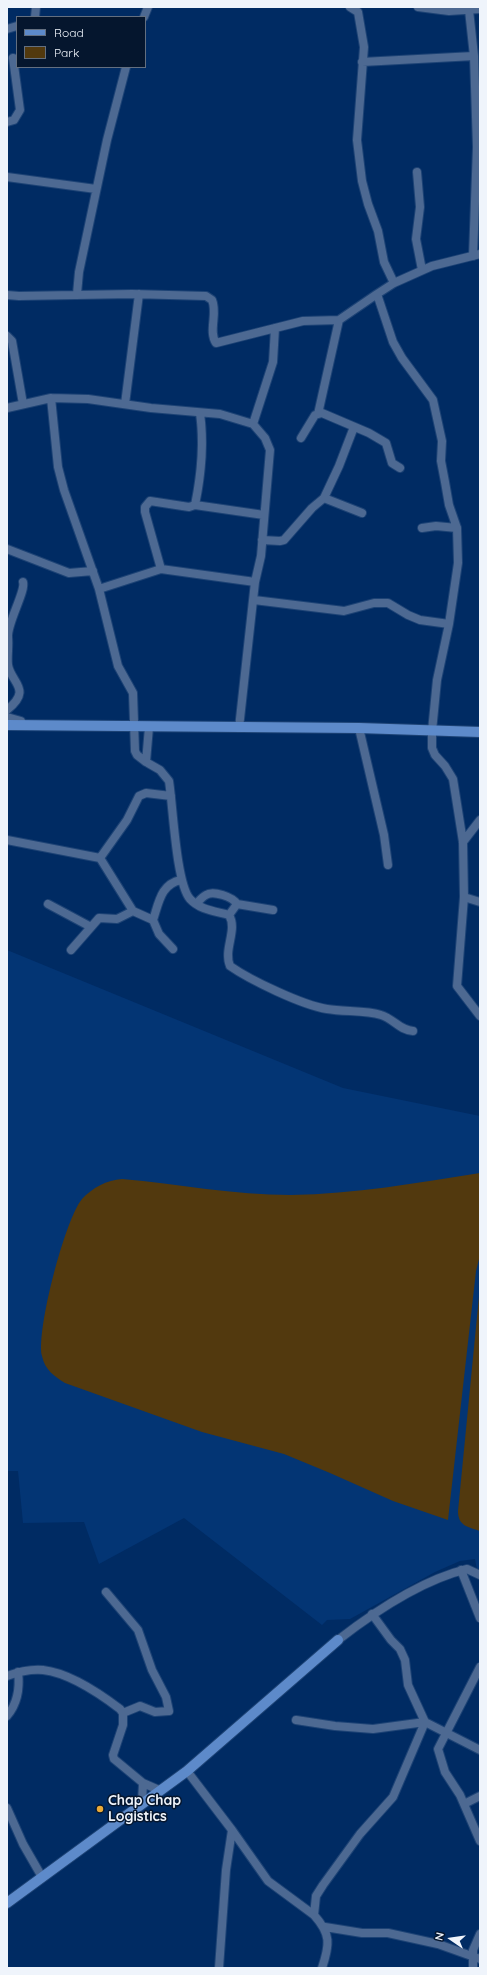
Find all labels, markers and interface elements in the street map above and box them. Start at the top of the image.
legend [16,16,146,68]
text: Road [54,25,84,40]
text: Park [54,45,79,60]
place label: Chap Chap Logistics [108,1793,181,1826]
marker: Chap Chap Logistics [95,1804,105,1814]
north arrow [431,1919,471,1959]
text: N [432,1931,447,1942]

